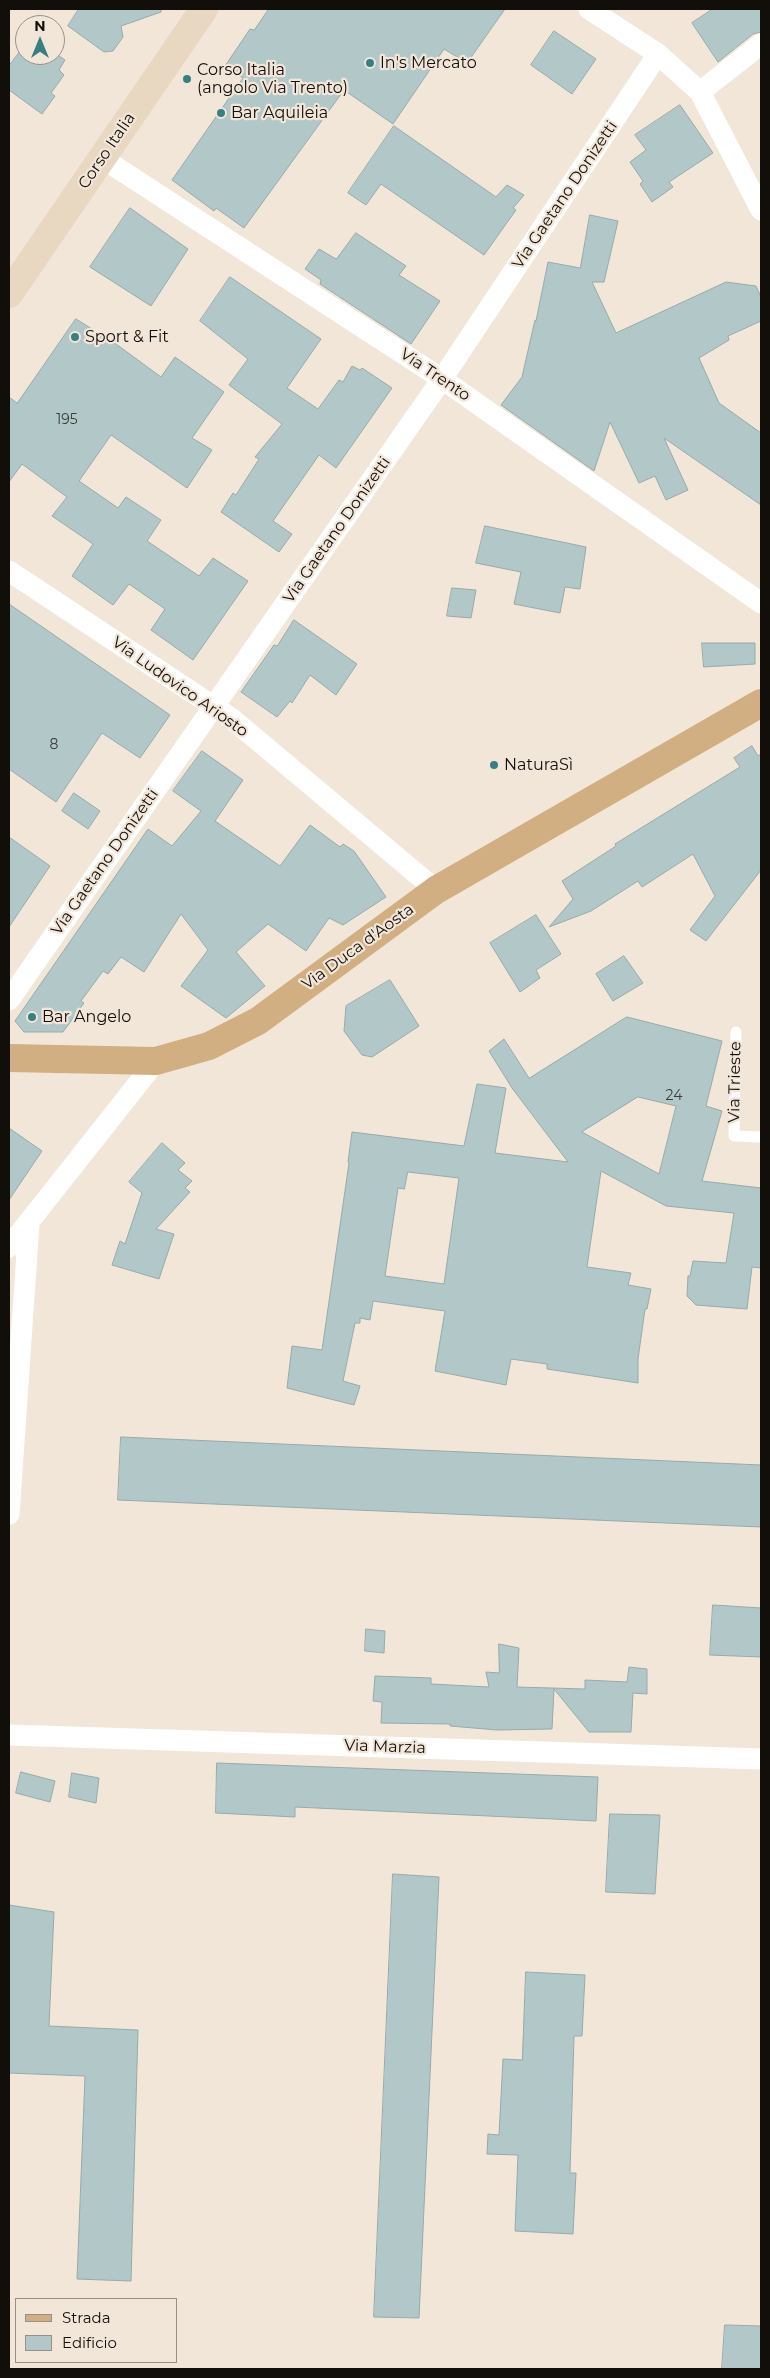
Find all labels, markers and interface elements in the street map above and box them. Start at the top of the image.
north arrow [15,15,65,65]
text: N [34,17,46,35]
place label: In's Mercato [380,53,477,73]
marker: In's Mercato [364,57,376,69]
place label: Corso Italia (angolo Via Trento) [197,60,348,98]
marker: Corso Italia (angolo Via Trento) [181,73,193,85]
place label: Bar Aquileia [231,103,328,123]
marker: Bar Aquileia [215,107,227,119]
street label: Corso Italia [74,109,140,193]
street label: Via Gaetano Donizetti [508,117,622,273]
place label: Sport & Fit [85,327,169,347]
marker: Sport & Fit [69,331,81,343]
street label: Via Trento [396,344,474,406]
house number: 195 [56,412,78,428]
street label: Via Gaetano Donizetti [279,453,395,607]
street label: Via Ludovico Ariosto [108,633,252,741]
house number: 8 [50,737,58,753]
place label: NaturaSì [504,755,573,775]
marker: NaturaSì [488,759,500,771]
street label: Via Gaetano Donizetti [47,785,163,939]
street label: Via Duca d'Aosta [298,900,418,994]
place label: Bar Angelo [42,1007,131,1027]
marker: Bar Angelo [26,1011,38,1023]
street label: Via Trieste [725,1041,745,1123]
house number: 24 [666,1088,682,1104]
street label: Via Marzia [344,1736,426,1758]
legend [15,2298,178,2363]
text: Strada [62,2308,111,2327]
text: Edificio [62,2333,117,2352]

